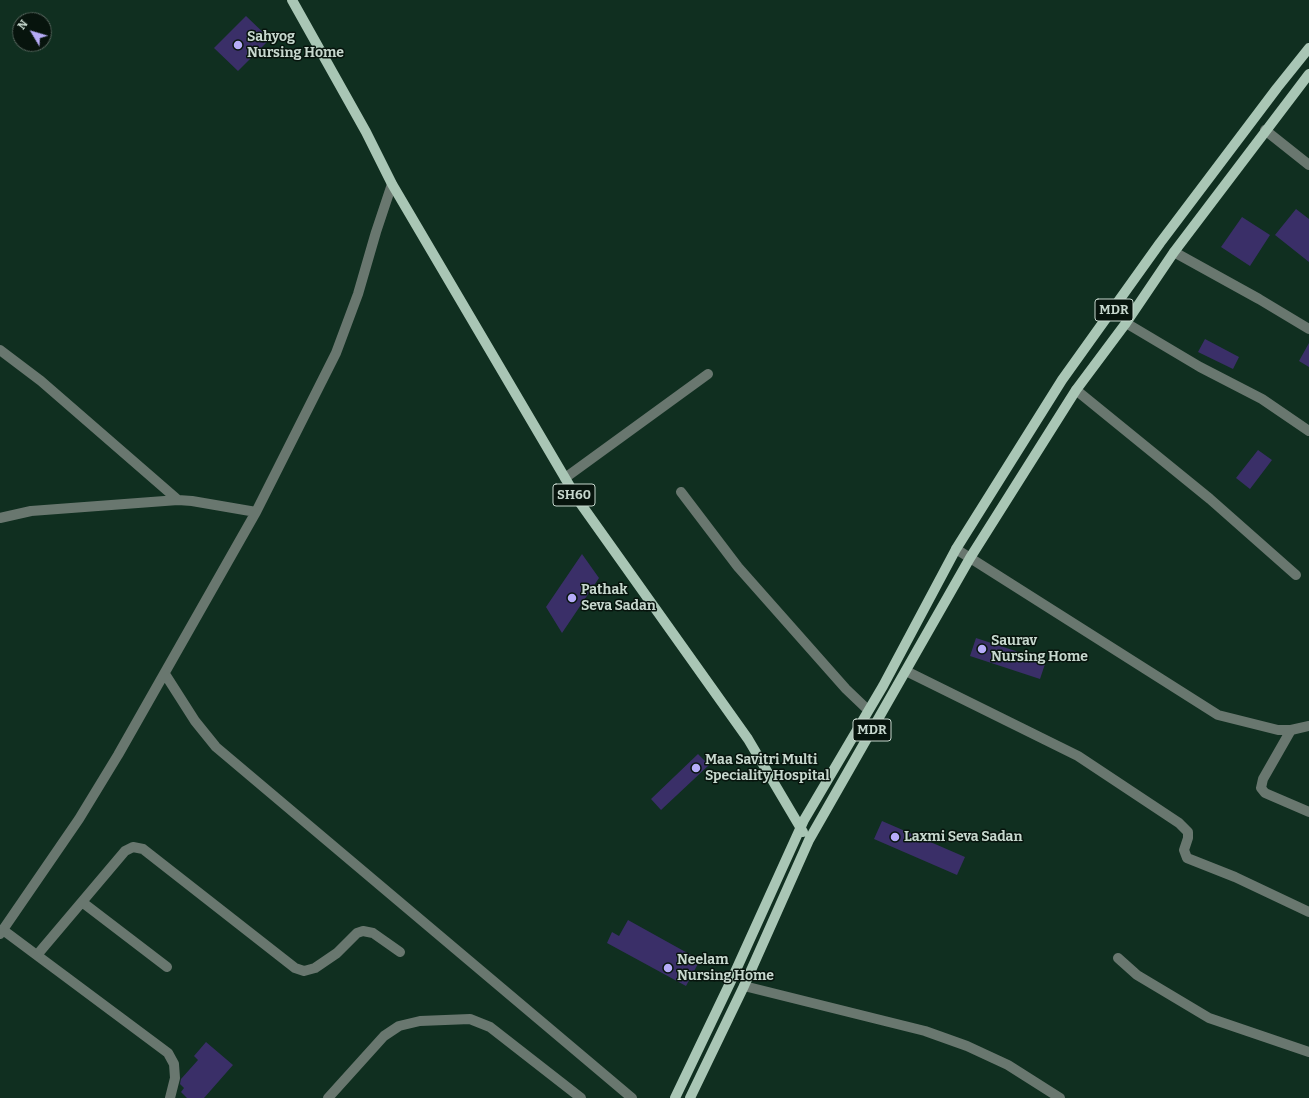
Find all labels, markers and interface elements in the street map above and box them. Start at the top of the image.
north arrow [12,12,52,52]
text: N [15,18,31,32]
place label: Sahyog Nursing Home [247,29,344,62]
marker: Sahyog Nursing Home [232,39,244,51]
road number: MDR [1095,299,1133,321]
road number: SH60 [553,484,595,506]
place label: Pathak Seva Sadan [581,582,656,614]
marker: Pathak Seva Sadan [566,592,578,604]
place label: Saurav Nursing Home [991,633,1088,666]
marker: Saurav Nursing Home [976,643,988,655]
road number: MDR [853,719,891,741]
place label: Maa Savitri Multi Speciality Hospital [705,752,830,784]
marker: Maa Savitri Multi Speciality Hospital [690,762,702,774]
place label: Laxmi Seva Sadan [904,829,1022,845]
marker: Laxmi Seva Sadan [889,831,901,843]
place label: Neelam Nursing Home [677,952,774,984]
marker: Neelam Nursing Home [662,962,674,974]

